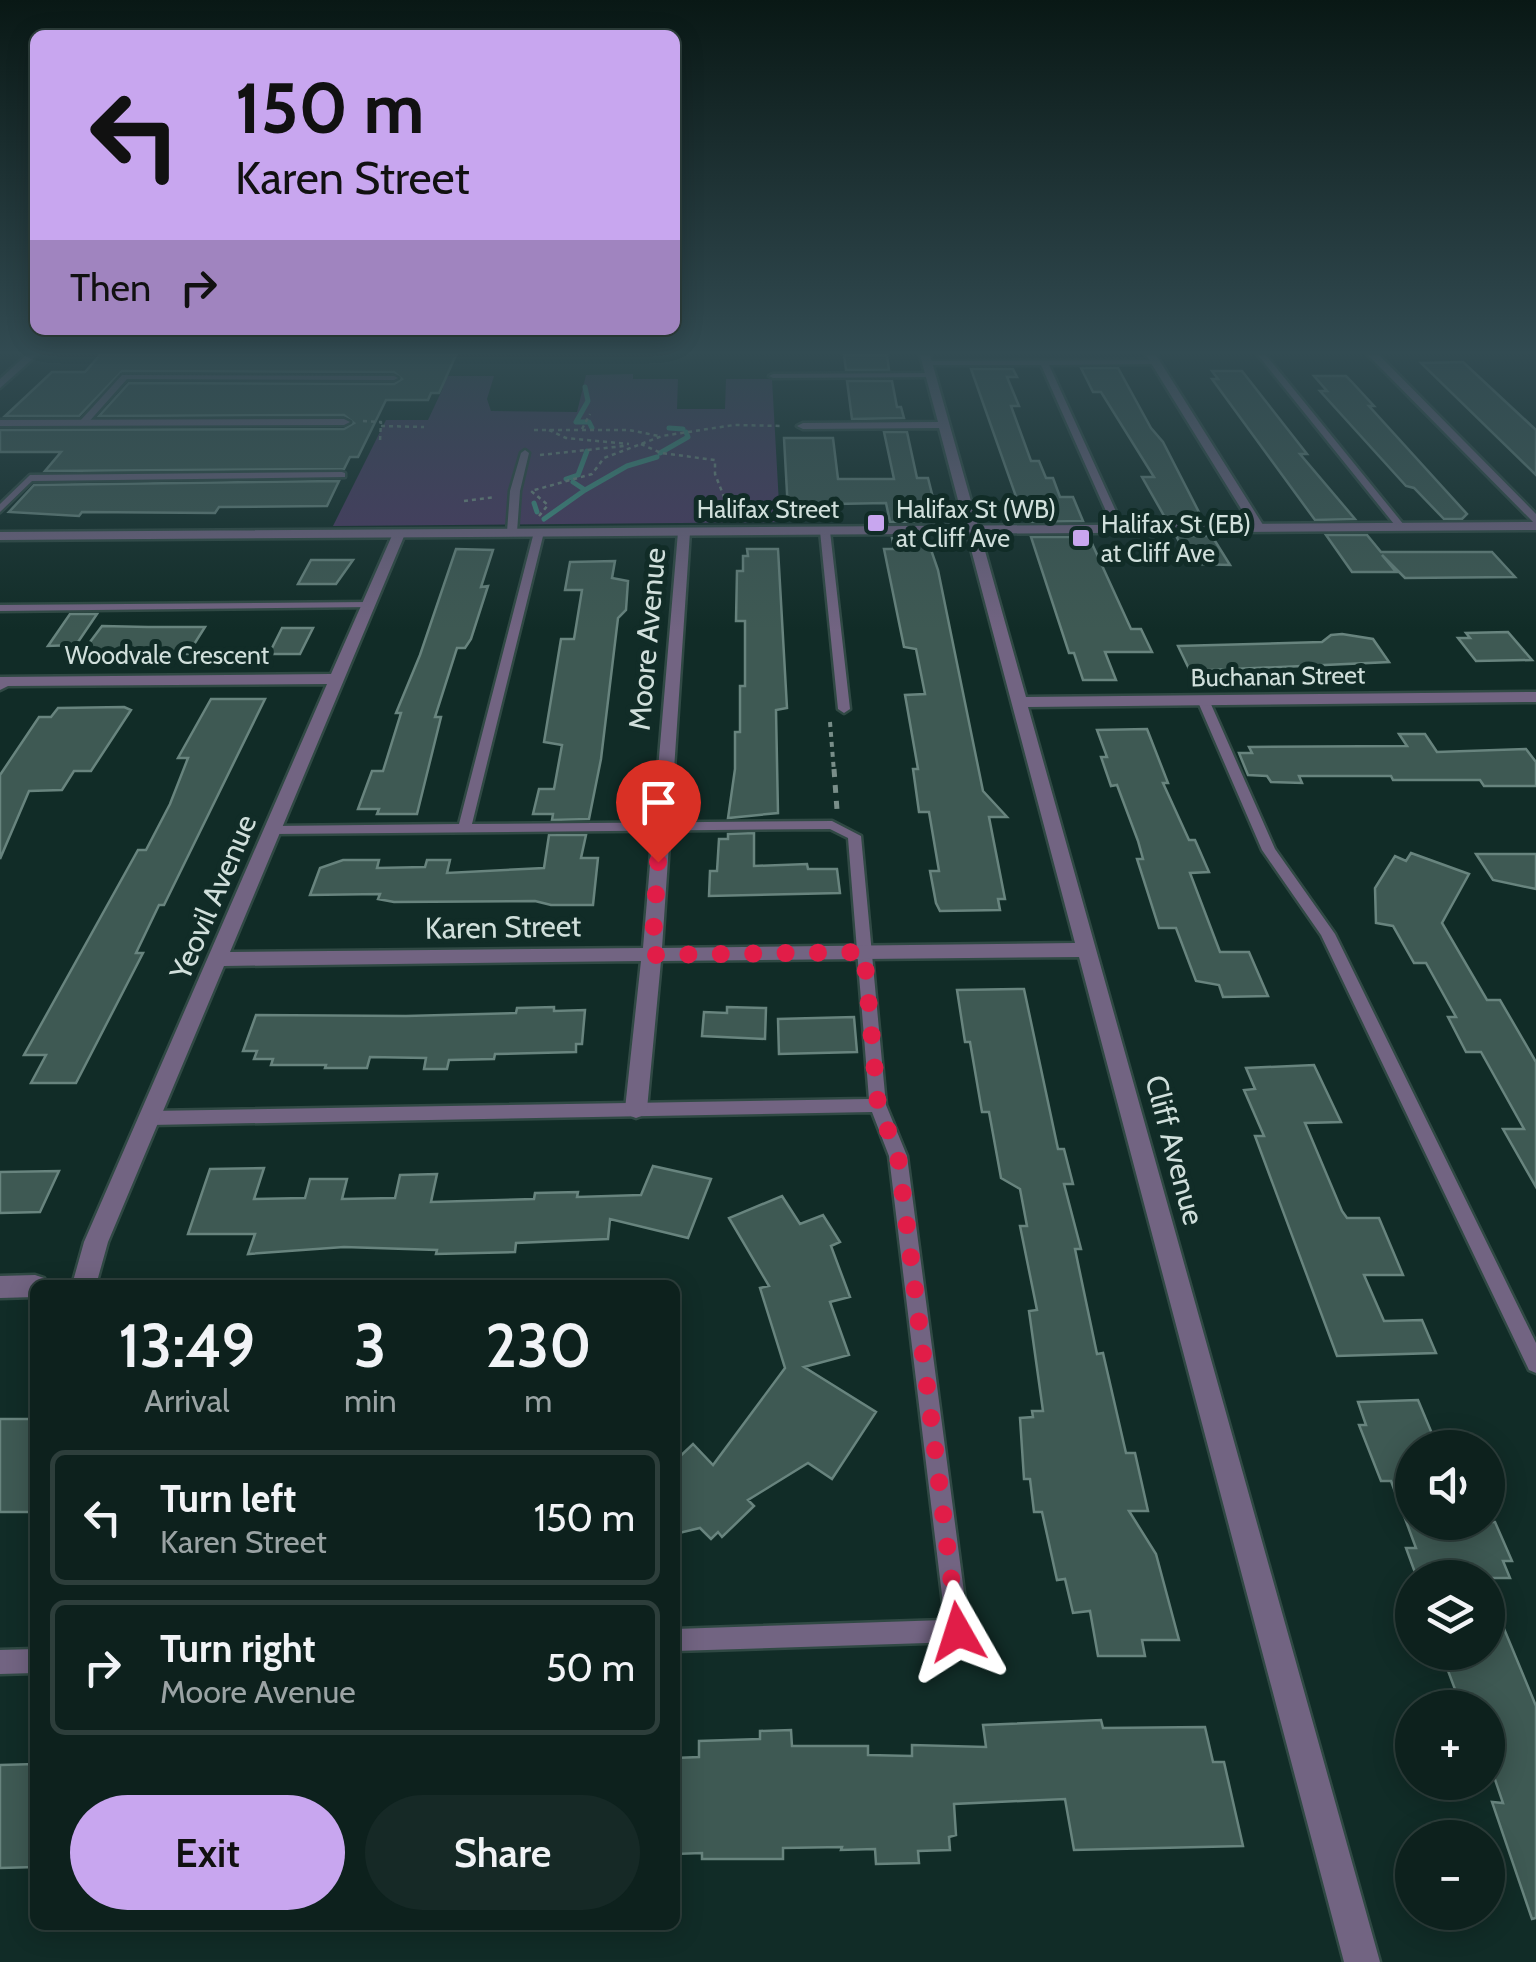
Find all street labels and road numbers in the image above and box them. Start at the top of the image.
street label: Halifax Street [697,494,840,524]
street label: Moore Avenue [621,546,673,732]
street label: Woodvale Crescent [65,640,270,670]
street label: Buchanan Street [1190,659,1366,693]
street label: Yeovil Avenue [161,809,264,986]
street label: Karen Street [424,907,582,947]
street label: Cliff Avenue [1137,1071,1213,1229]

